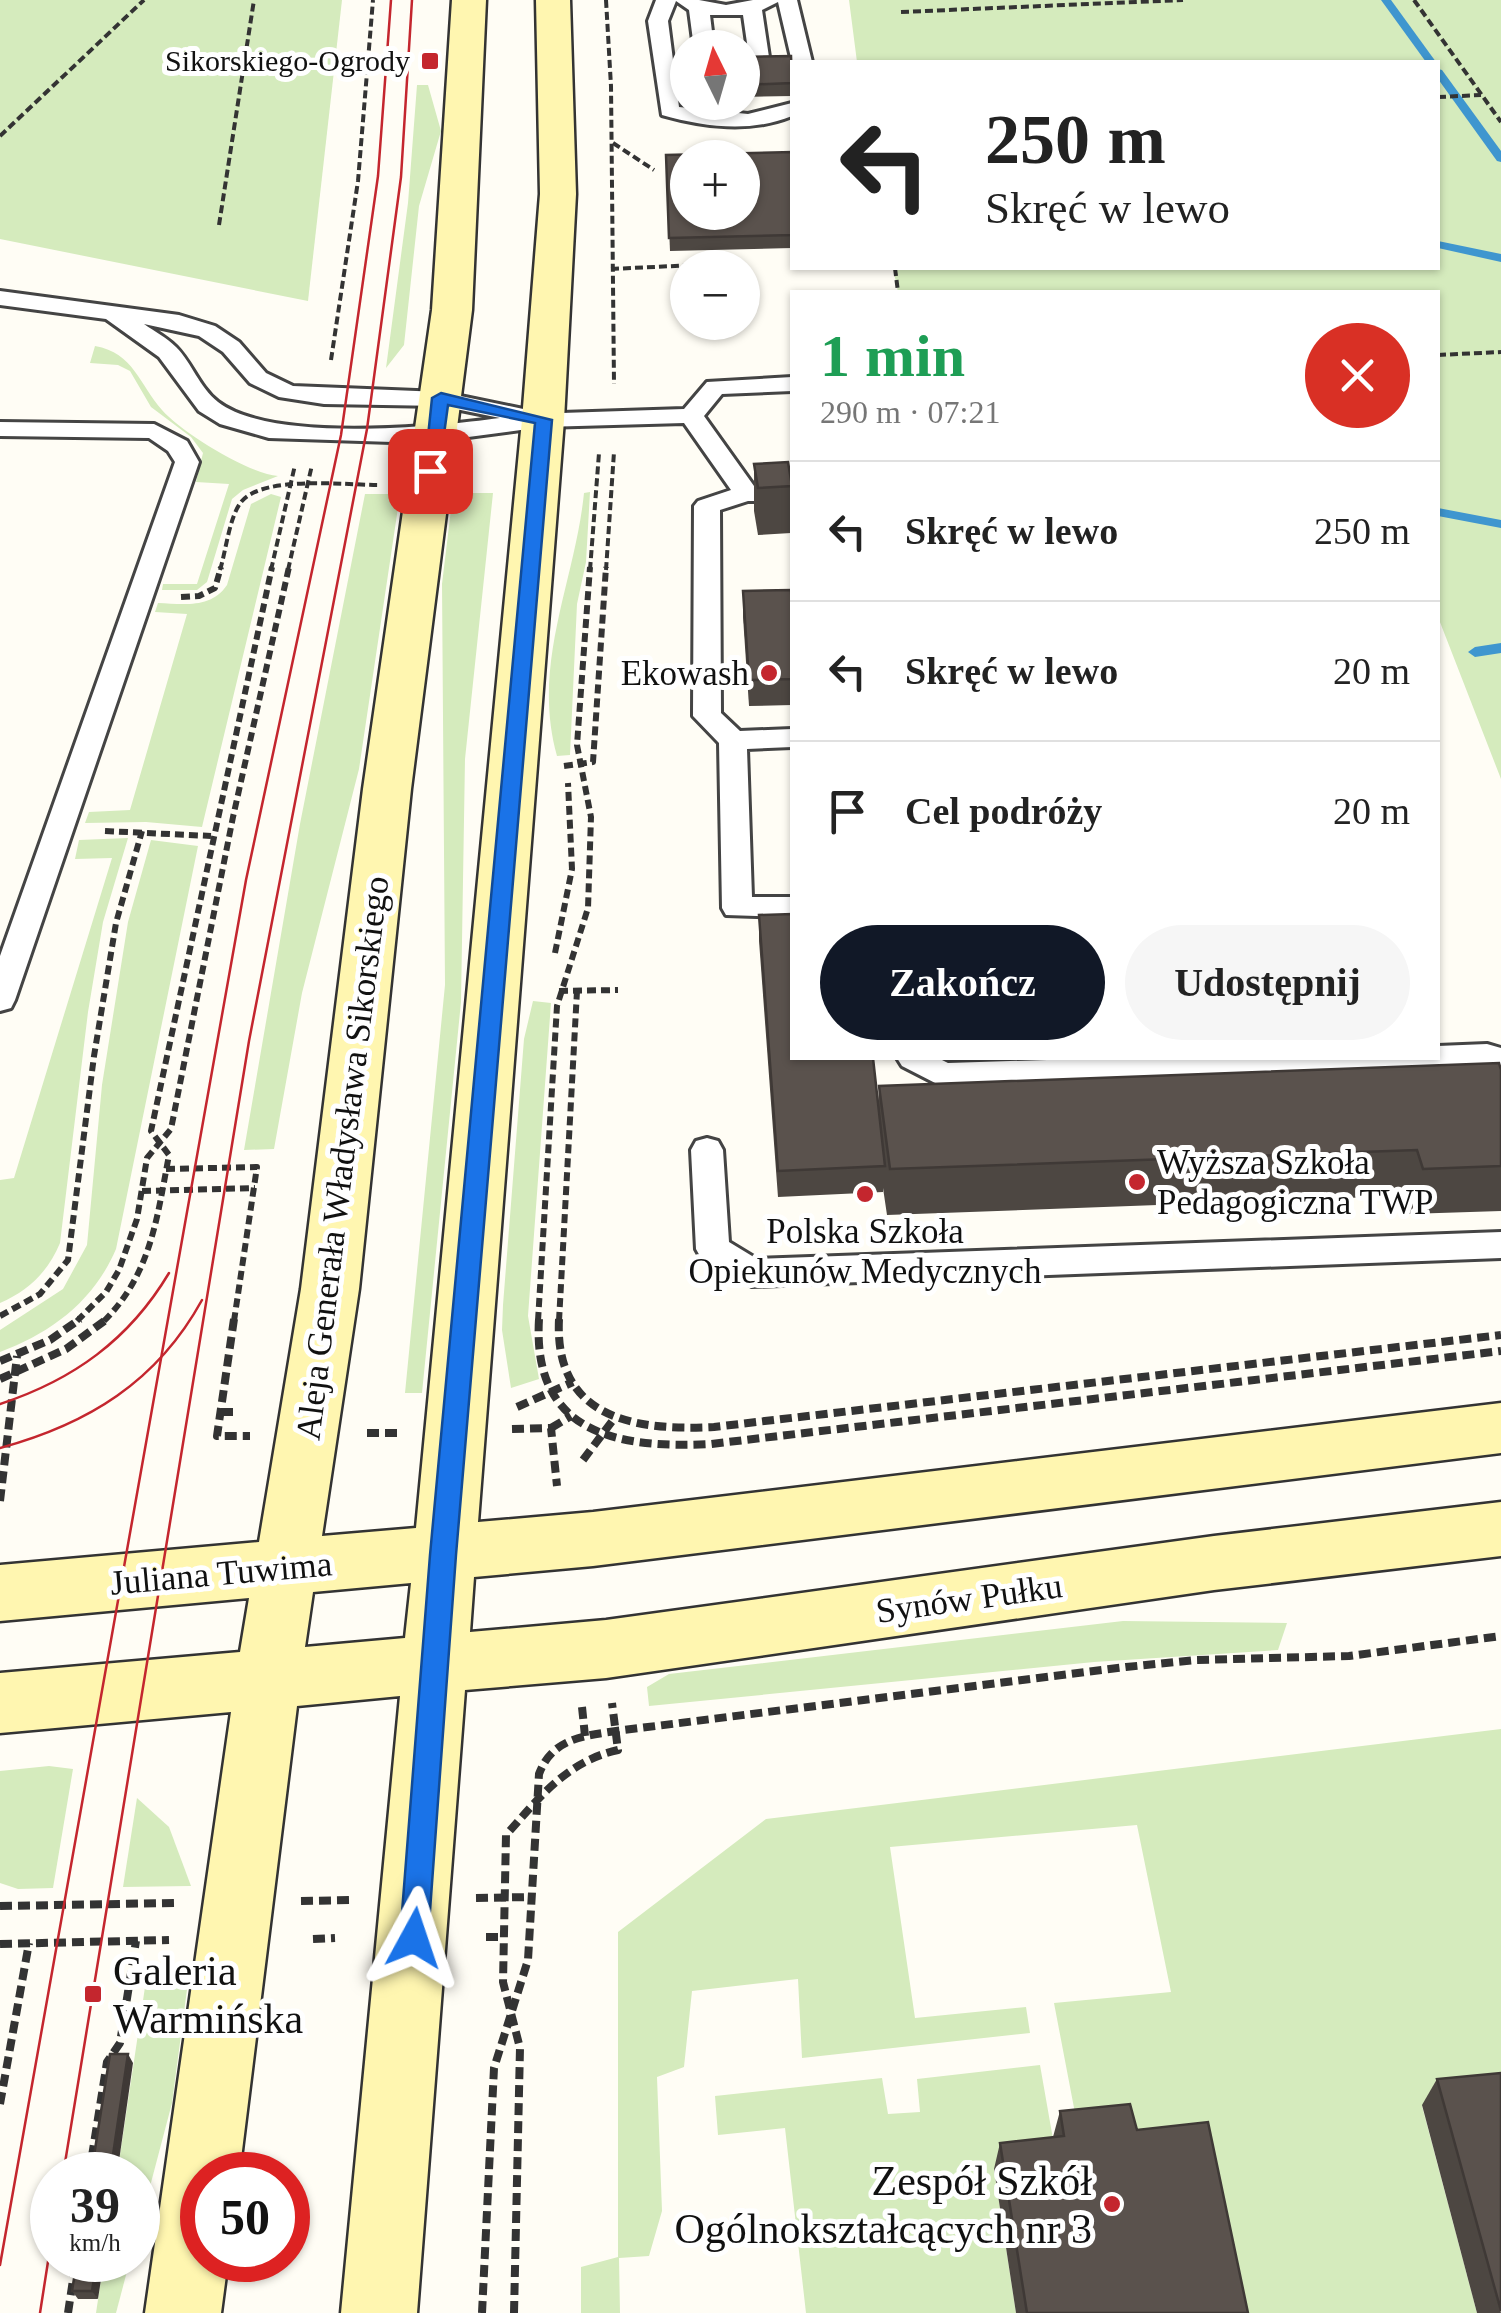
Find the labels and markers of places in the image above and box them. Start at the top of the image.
place label: Sikorskiego-Ogrody [165,44,410,77]
marker: Sikorskiego-Ogrody [419,50,441,72]
pin [388,429,473,514]
place label: Ekowash [621,654,749,693]
marker: Ekowash [758,662,780,684]
place label: Wyższa Szkoła Pedagogiczna TWP [1157,1143,1433,1222]
marker: Wyższa Szkoła Pedagogiczna TWP [1126,1171,1148,1193]
marker: Polska Szkoła Opiekunów Medycznych [854,1183,876,1205]
place label: Polska Szkoła Opiekunów Medycznych [689,1212,1042,1291]
place label: Galeria Warmińska [113,1948,304,2042]
marker: Galeria Warmińska [82,1983,104,2005]
place label: Zespół Szkół Ogólnokształcących nr 3 [674,2158,1092,2252]
marker: Zespół Szkół Ogólnokształcących nr 3 [1101,2193,1123,2215]

